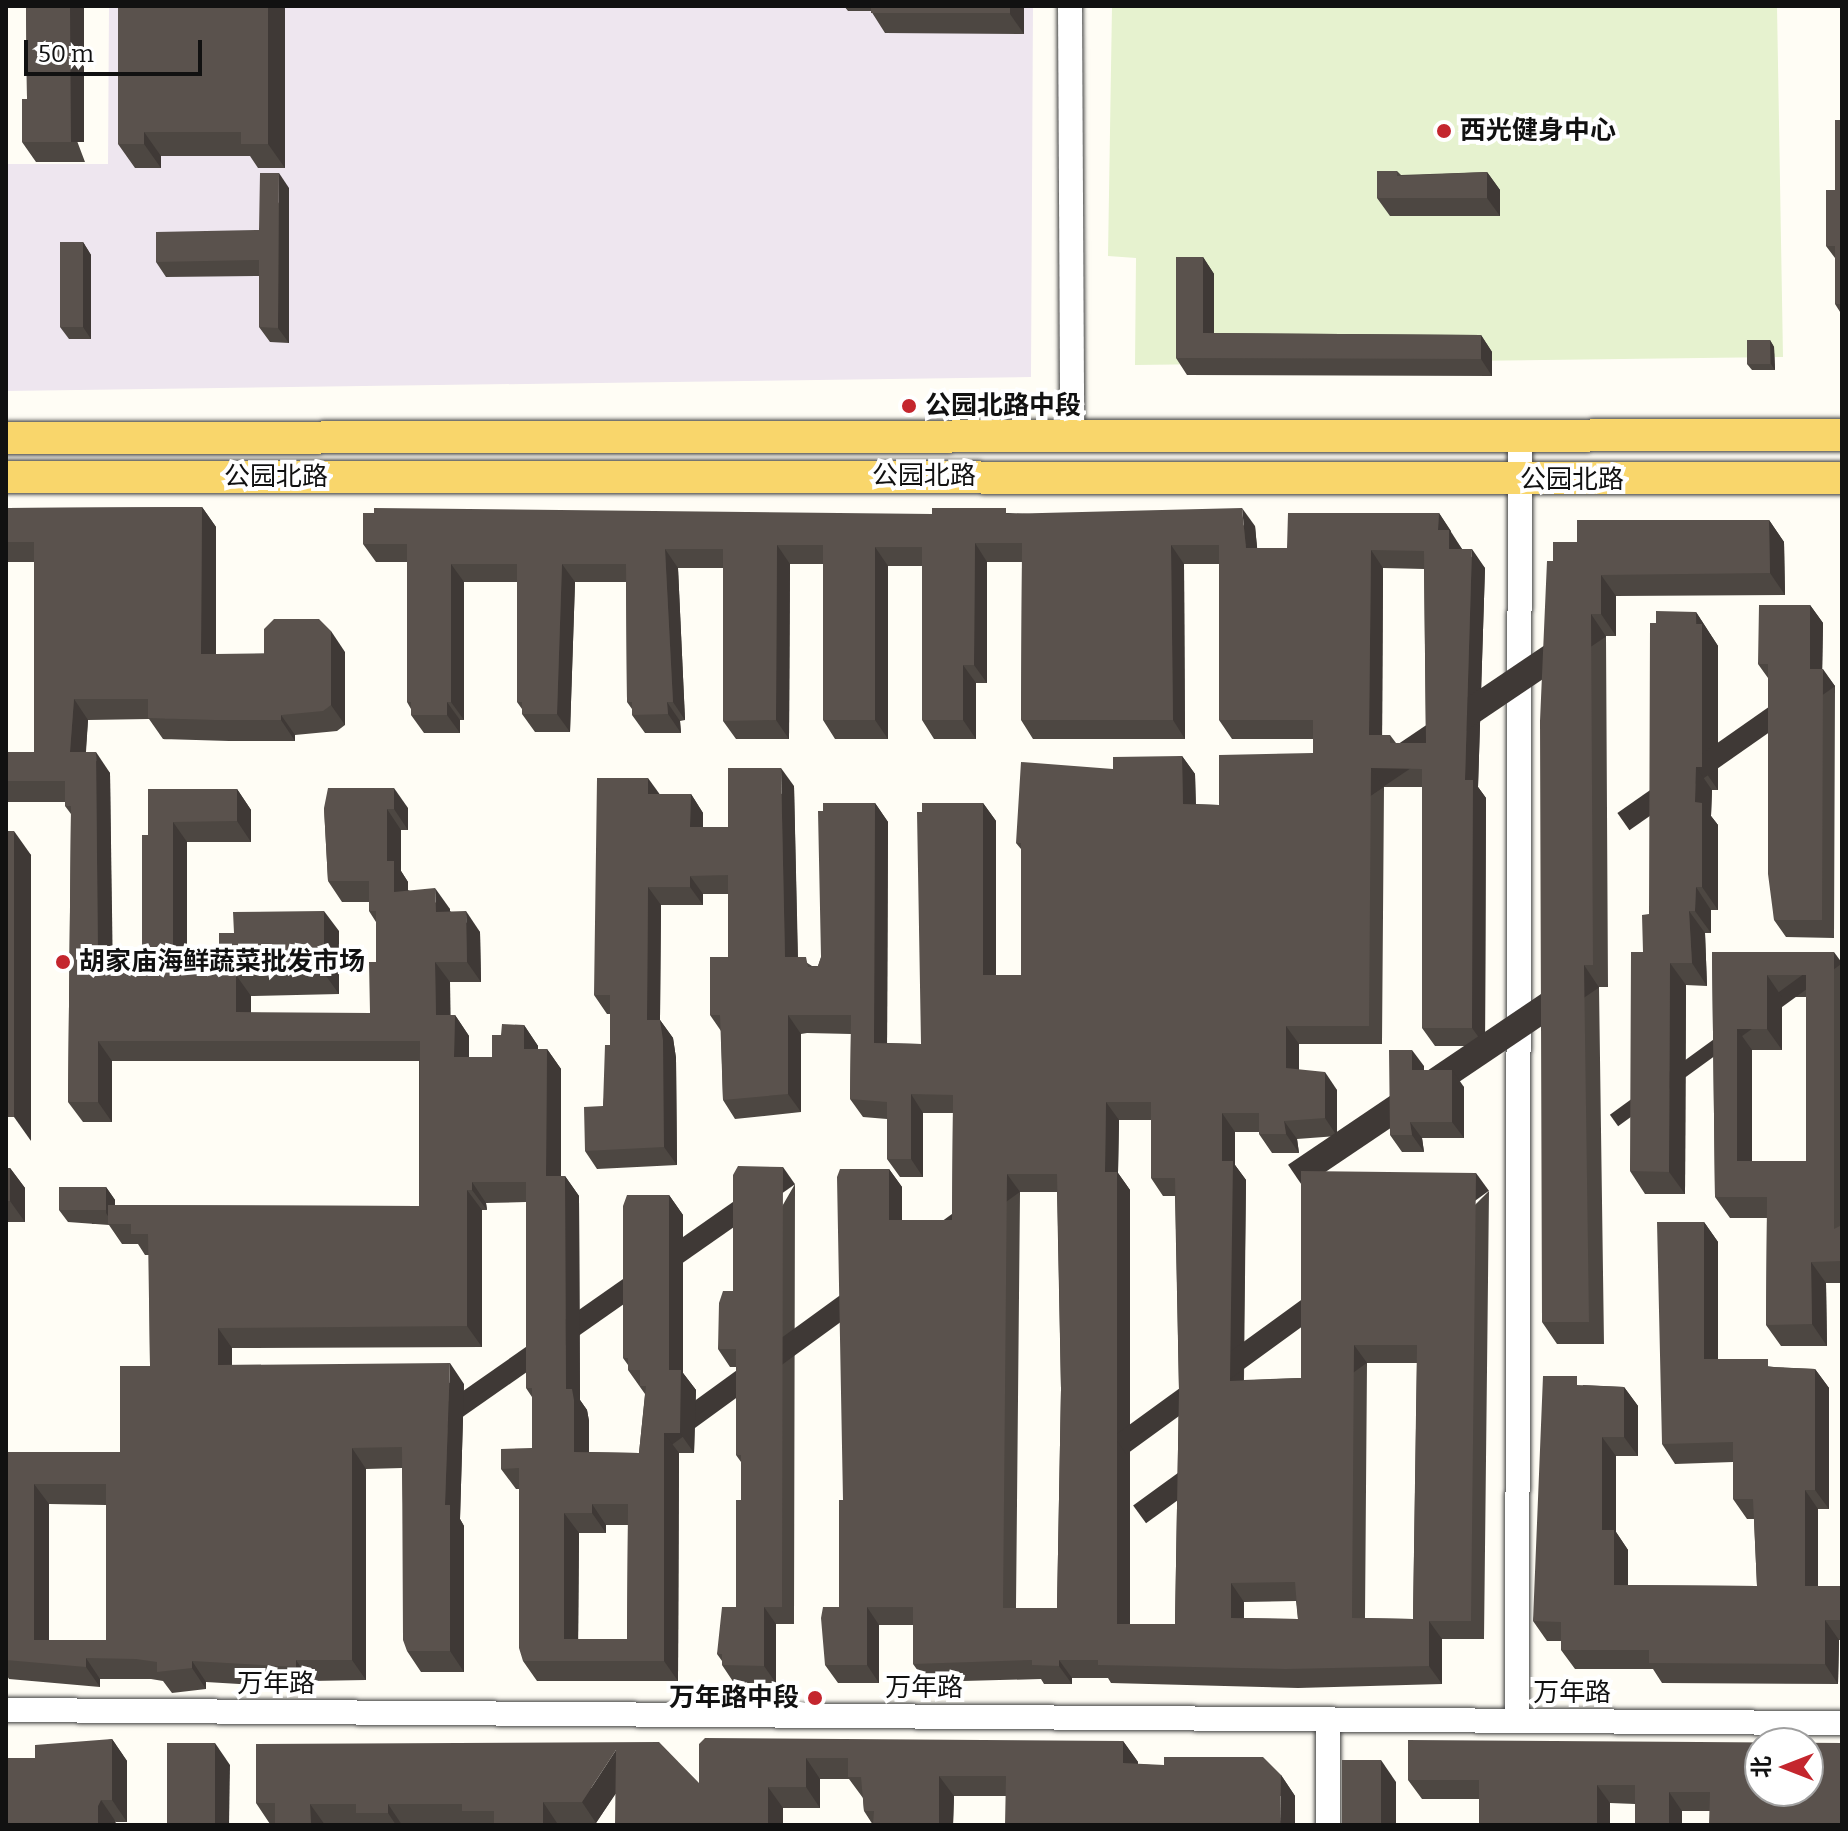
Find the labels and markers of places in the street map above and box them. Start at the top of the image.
place label: 西光健身中心 [1460,115,1616,147]
marker: 西光健身中心 [1435,122,1453,140]
place label: 公园北路中段 [925,390,1081,422]
marker: 公园北路中段 [900,397,918,415]
place label: 胡家庙海鲜蔬菜批发市场 [79,946,365,978]
marker: 胡家庙海鲜蔬菜批发市场 [54,953,72,971]
place label: 万年路中段 [669,1682,799,1714]
marker: 万年路中段 [806,1689,824,1707]

